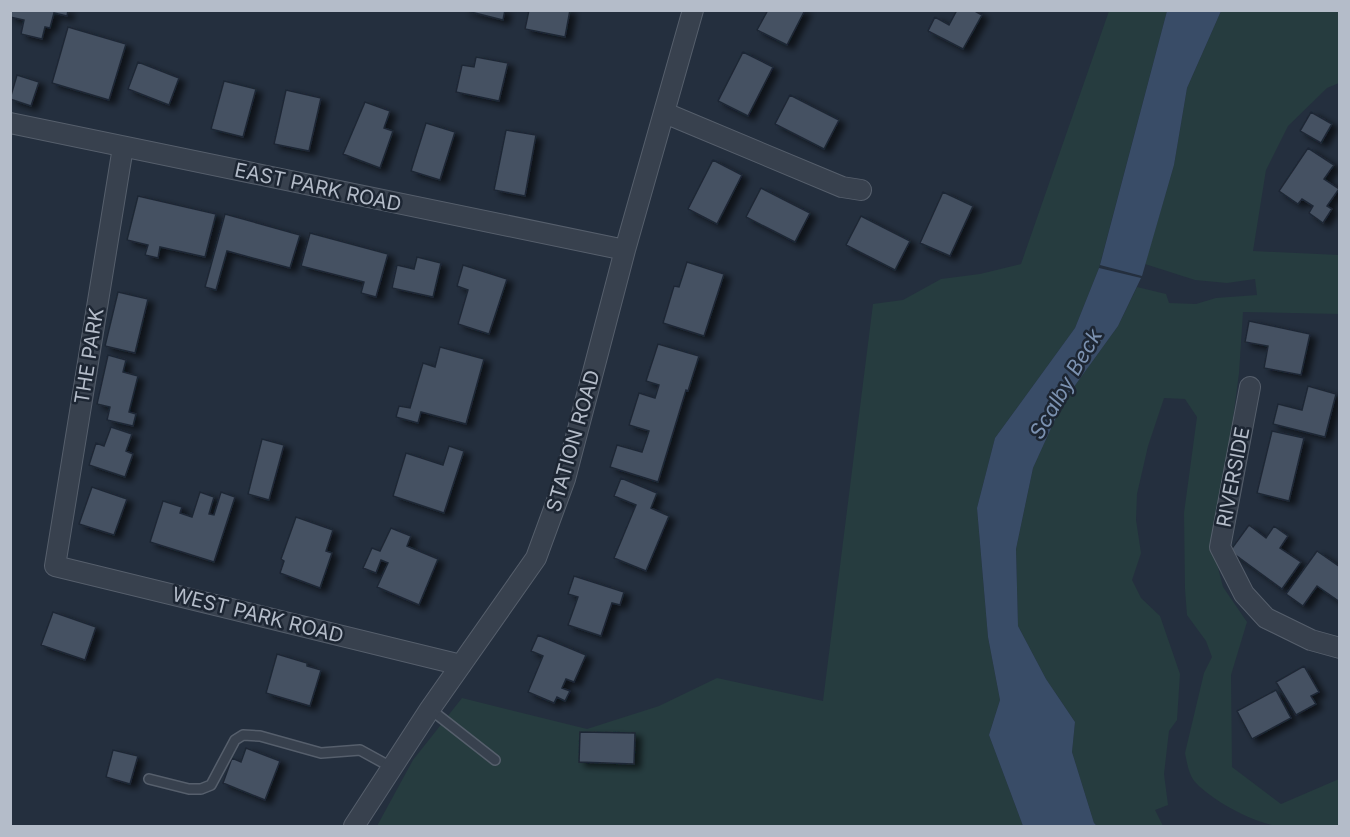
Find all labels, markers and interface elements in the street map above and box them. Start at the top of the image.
street label: EAST PARK ROAD [232,158,404,216]
street label: THE PARK [70,306,108,406]
water label: Scalby Beck [1024,324,1107,443]
street label: STATION ROAD [541,367,605,515]
street label: RIVERSIDE [1212,425,1254,529]
street label: WEST PARK ROAD [170,582,346,648]

